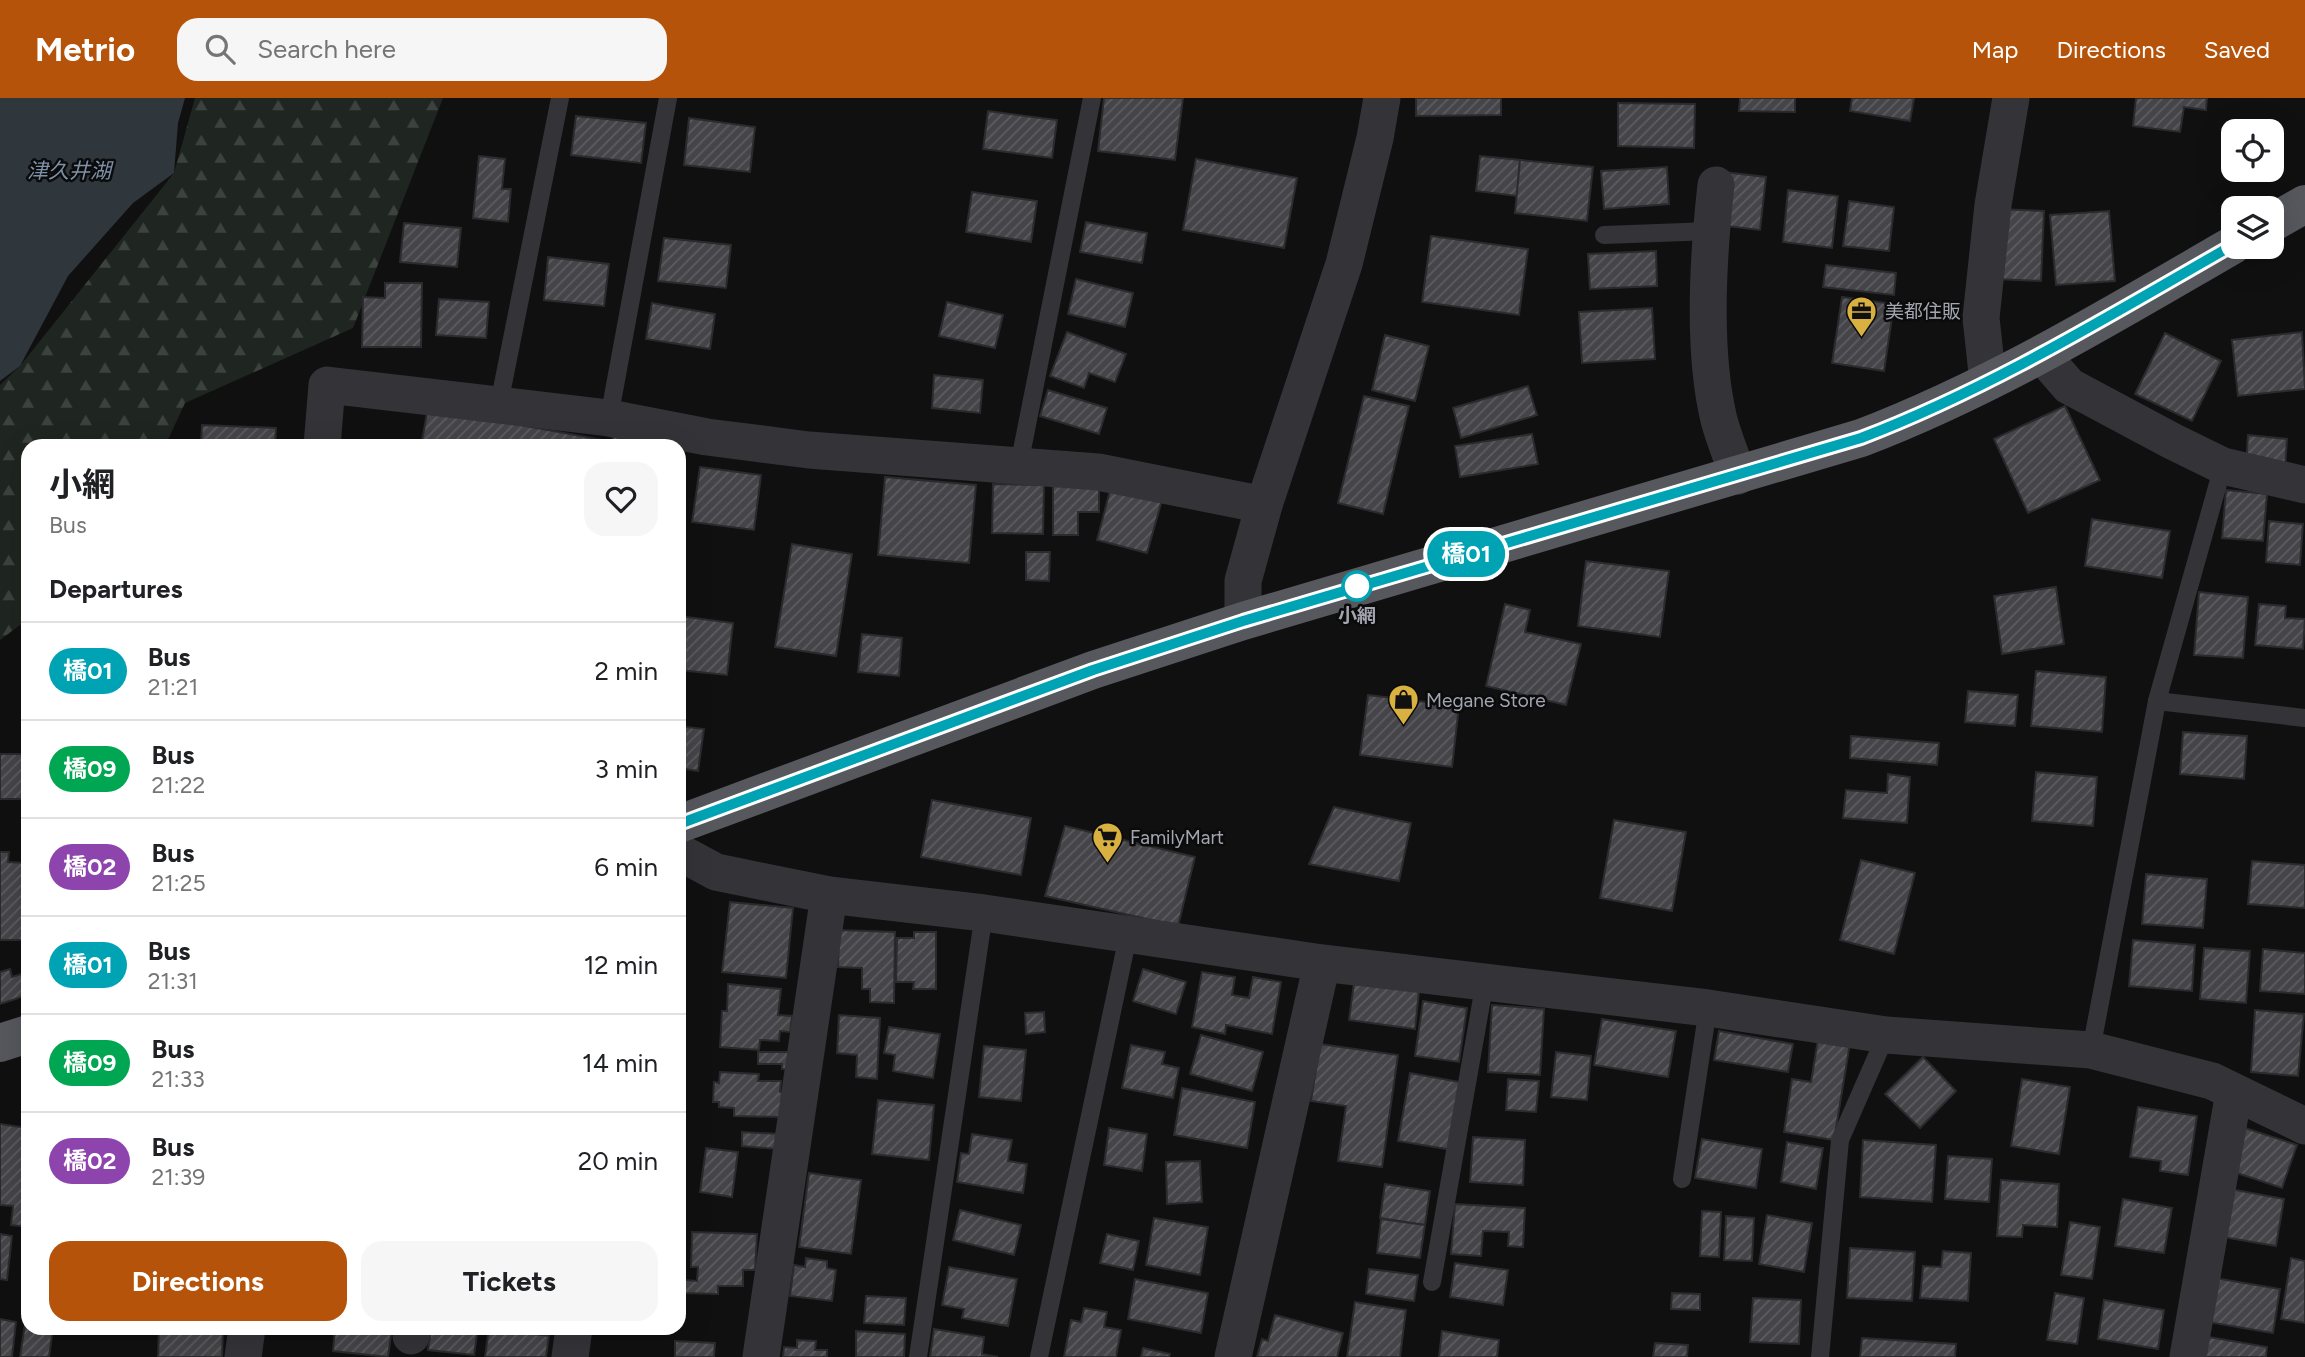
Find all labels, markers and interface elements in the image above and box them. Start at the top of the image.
search box [177,18,667,81]
text: Metrio [35,30,135,69]
icon: search [201,30,239,68]
text: Search here [257,33,396,65]
text: Map [1972,35,2018,64]
text: Directions [2056,35,2166,64]
text: Saved [2204,35,2270,64]
map controls [2221,119,2284,259]
button: locate [2221,119,2284,182]
water label: 津久井湖 [27,158,114,183]
button: layers [2221,196,2284,259]
office icon: 美都住販 [1845,294,1879,338]
place label: 美都住販 [1885,300,1961,323]
button: heart [584,462,658,536]
text: 小網 [49,465,115,504]
text: Bus [49,511,87,539]
line badge: 橋01 [1426,531,1506,577]
text: 橋01 [1441,539,1491,568]
marker: 小網 [1342,571,1372,601]
text: Departures [49,573,183,605]
place label: 小網 [1338,604,1376,627]
text: Bus [148,641,190,673]
text: 2 min [594,655,658,687]
text: 橋01 [63,656,113,685]
text: 21:21 [148,673,198,701]
shop icon: Megane Store [1386,683,1420,727]
place label: Megane Store [1426,689,1546,712]
text: Bus [151,739,194,771]
text: 3 min [595,753,658,785]
text: 橋09 [63,754,116,783]
text: 21:22 [151,771,205,799]
supermarket icon: FamilyMart [1090,820,1124,864]
place label: FamilyMart [1130,826,1224,849]
text: Bus [151,837,194,869]
text: 6 min [594,851,658,883]
text: 橋02 [63,852,116,881]
text: 21:25 [151,869,206,897]
text: Bus [148,935,190,967]
text: 12 min [584,949,658,981]
text: 橋01 [63,950,113,979]
text: 21:31 [148,967,198,995]
text: Bus [151,1033,194,1065]
text: 14 min [582,1047,658,1079]
text: 橋09 [63,1048,116,1077]
text: 21:33 [151,1065,205,1093]
text: Bus [151,1131,194,1163]
text: 20 min [578,1145,658,1177]
text: 橋02 [63,1146,116,1175]
text: 21:39 [151,1163,205,1191]
button: Directions [49,1241,347,1321]
button: Tickets [361,1241,658,1321]

